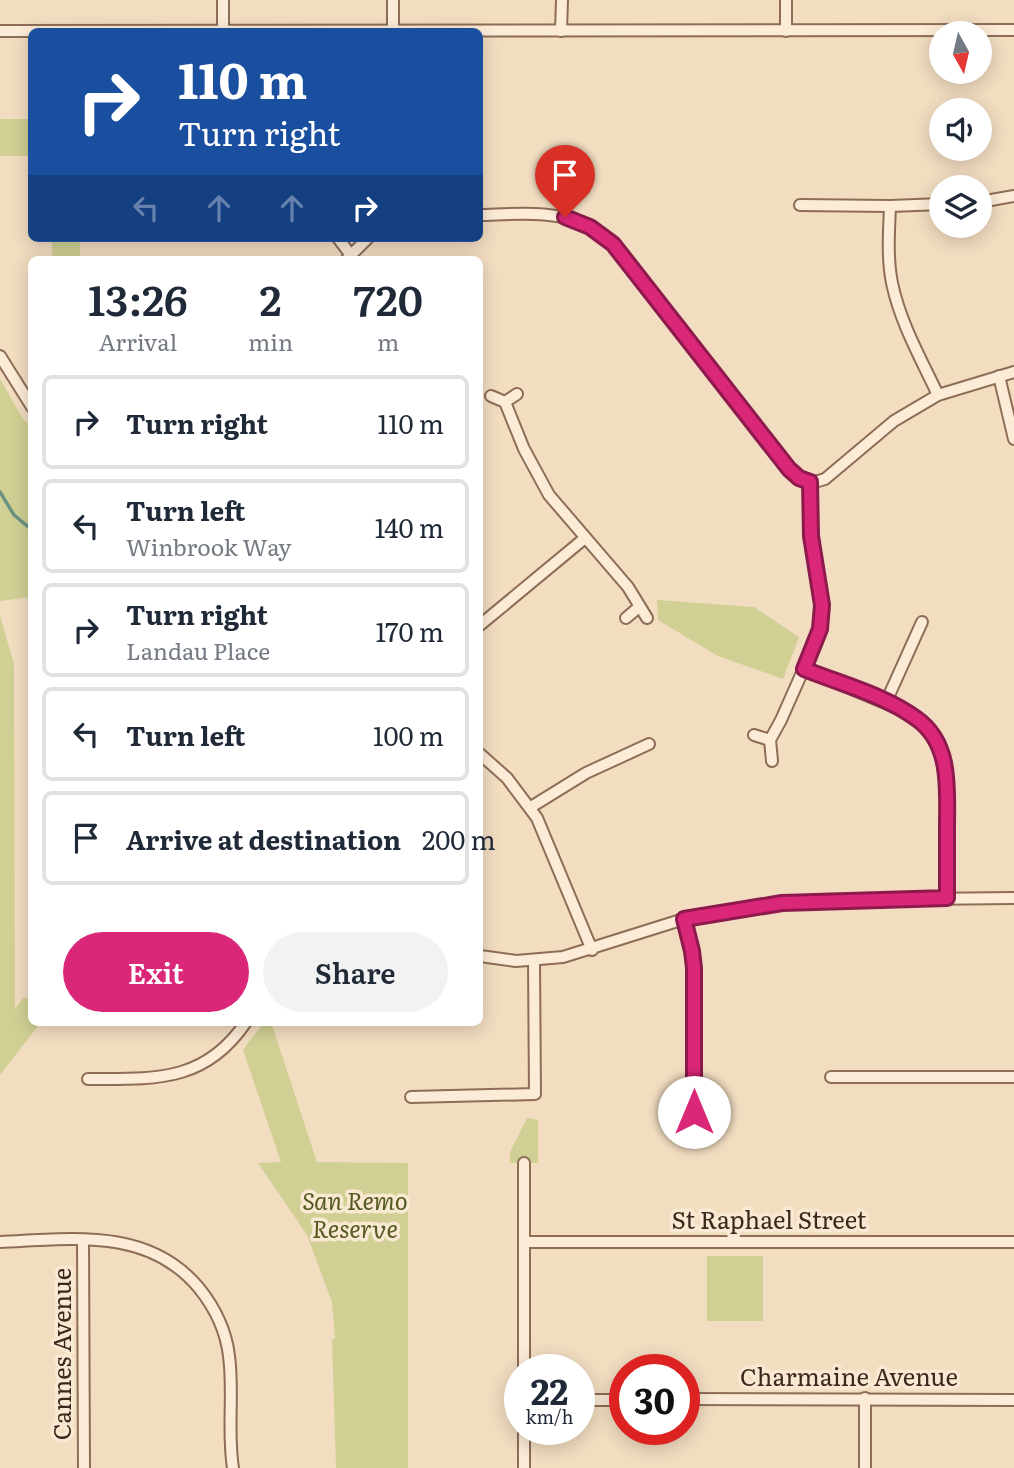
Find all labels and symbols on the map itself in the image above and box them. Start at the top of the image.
north arrow [929,21,992,84]
pin [535,145,595,217]
position arrow [657,1075,731,1149]
park label: San Remo Reserve [302,1182,408,1245]
street label: St Raphael Street [671,1201,867,1236]
street label: Cannes Avenue [43,1268,78,1440]
speed limit sign: 30 [609,1354,700,1445]
street label: Charmaine Avenue [740,1358,958,1393]

